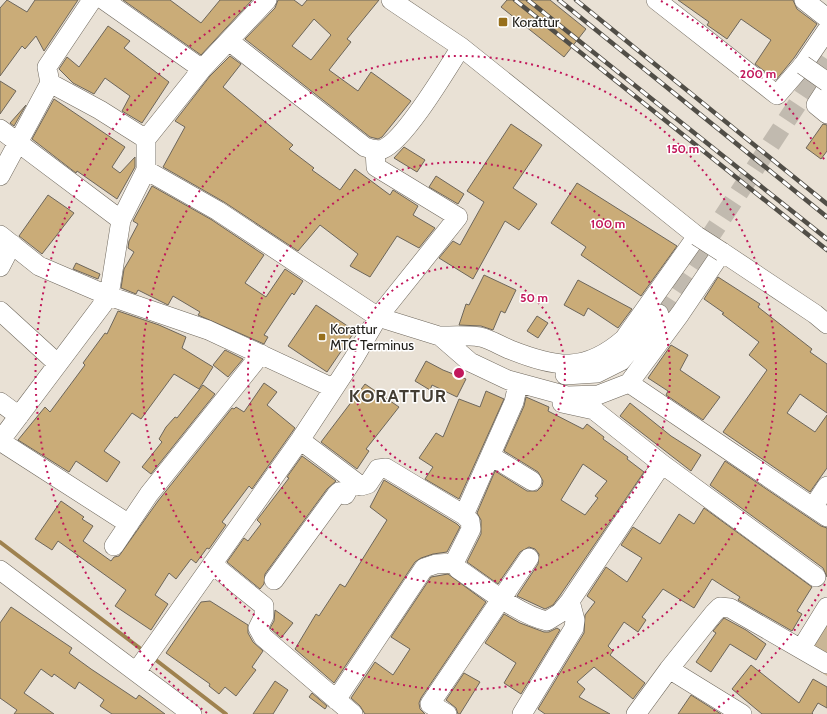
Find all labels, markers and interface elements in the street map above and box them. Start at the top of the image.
place label: Korattur [512,13,560,31]
marker: Korattur [497,16,509,28]
text: 200 m [740,66,776,81]
text: 150 m [667,141,699,156]
text: 100 m [591,216,625,231]
text: 50 m [520,290,548,305]
place label: Korattur MTC Terminus [330,320,414,354]
marker: Korattur MTC Terminus [317,332,327,342]
centre of rings [452,366,466,380]
district label: KORATTUR [349,385,447,407]

